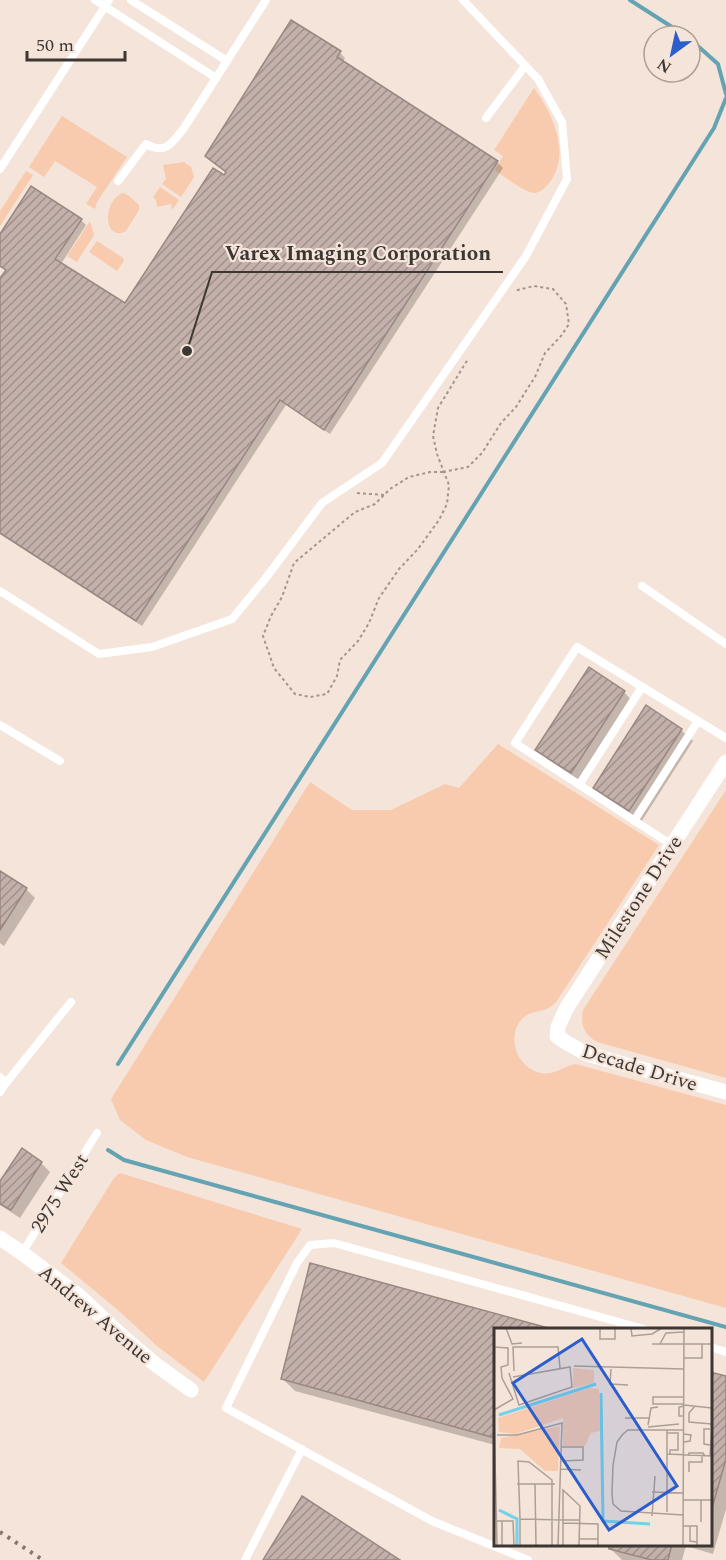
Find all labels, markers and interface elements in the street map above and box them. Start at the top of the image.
scale bar [27,24,124,62]
north arrow [642,24,702,84]
text: 50 m [36,32,74,59]
text: N [652,52,676,79]
callout: Varex Imaging Corporation [212,233,503,272]
text: Varex Imaging Corporation [225,238,491,270]
street label: Milestone Drive [587,830,690,966]
street label: Decade Drive [578,1036,701,1100]
street label: 2975 West [23,1148,96,1239]
street label: Andrew Avenue [32,1258,159,1372]
inset map [494,1328,711,1545]

